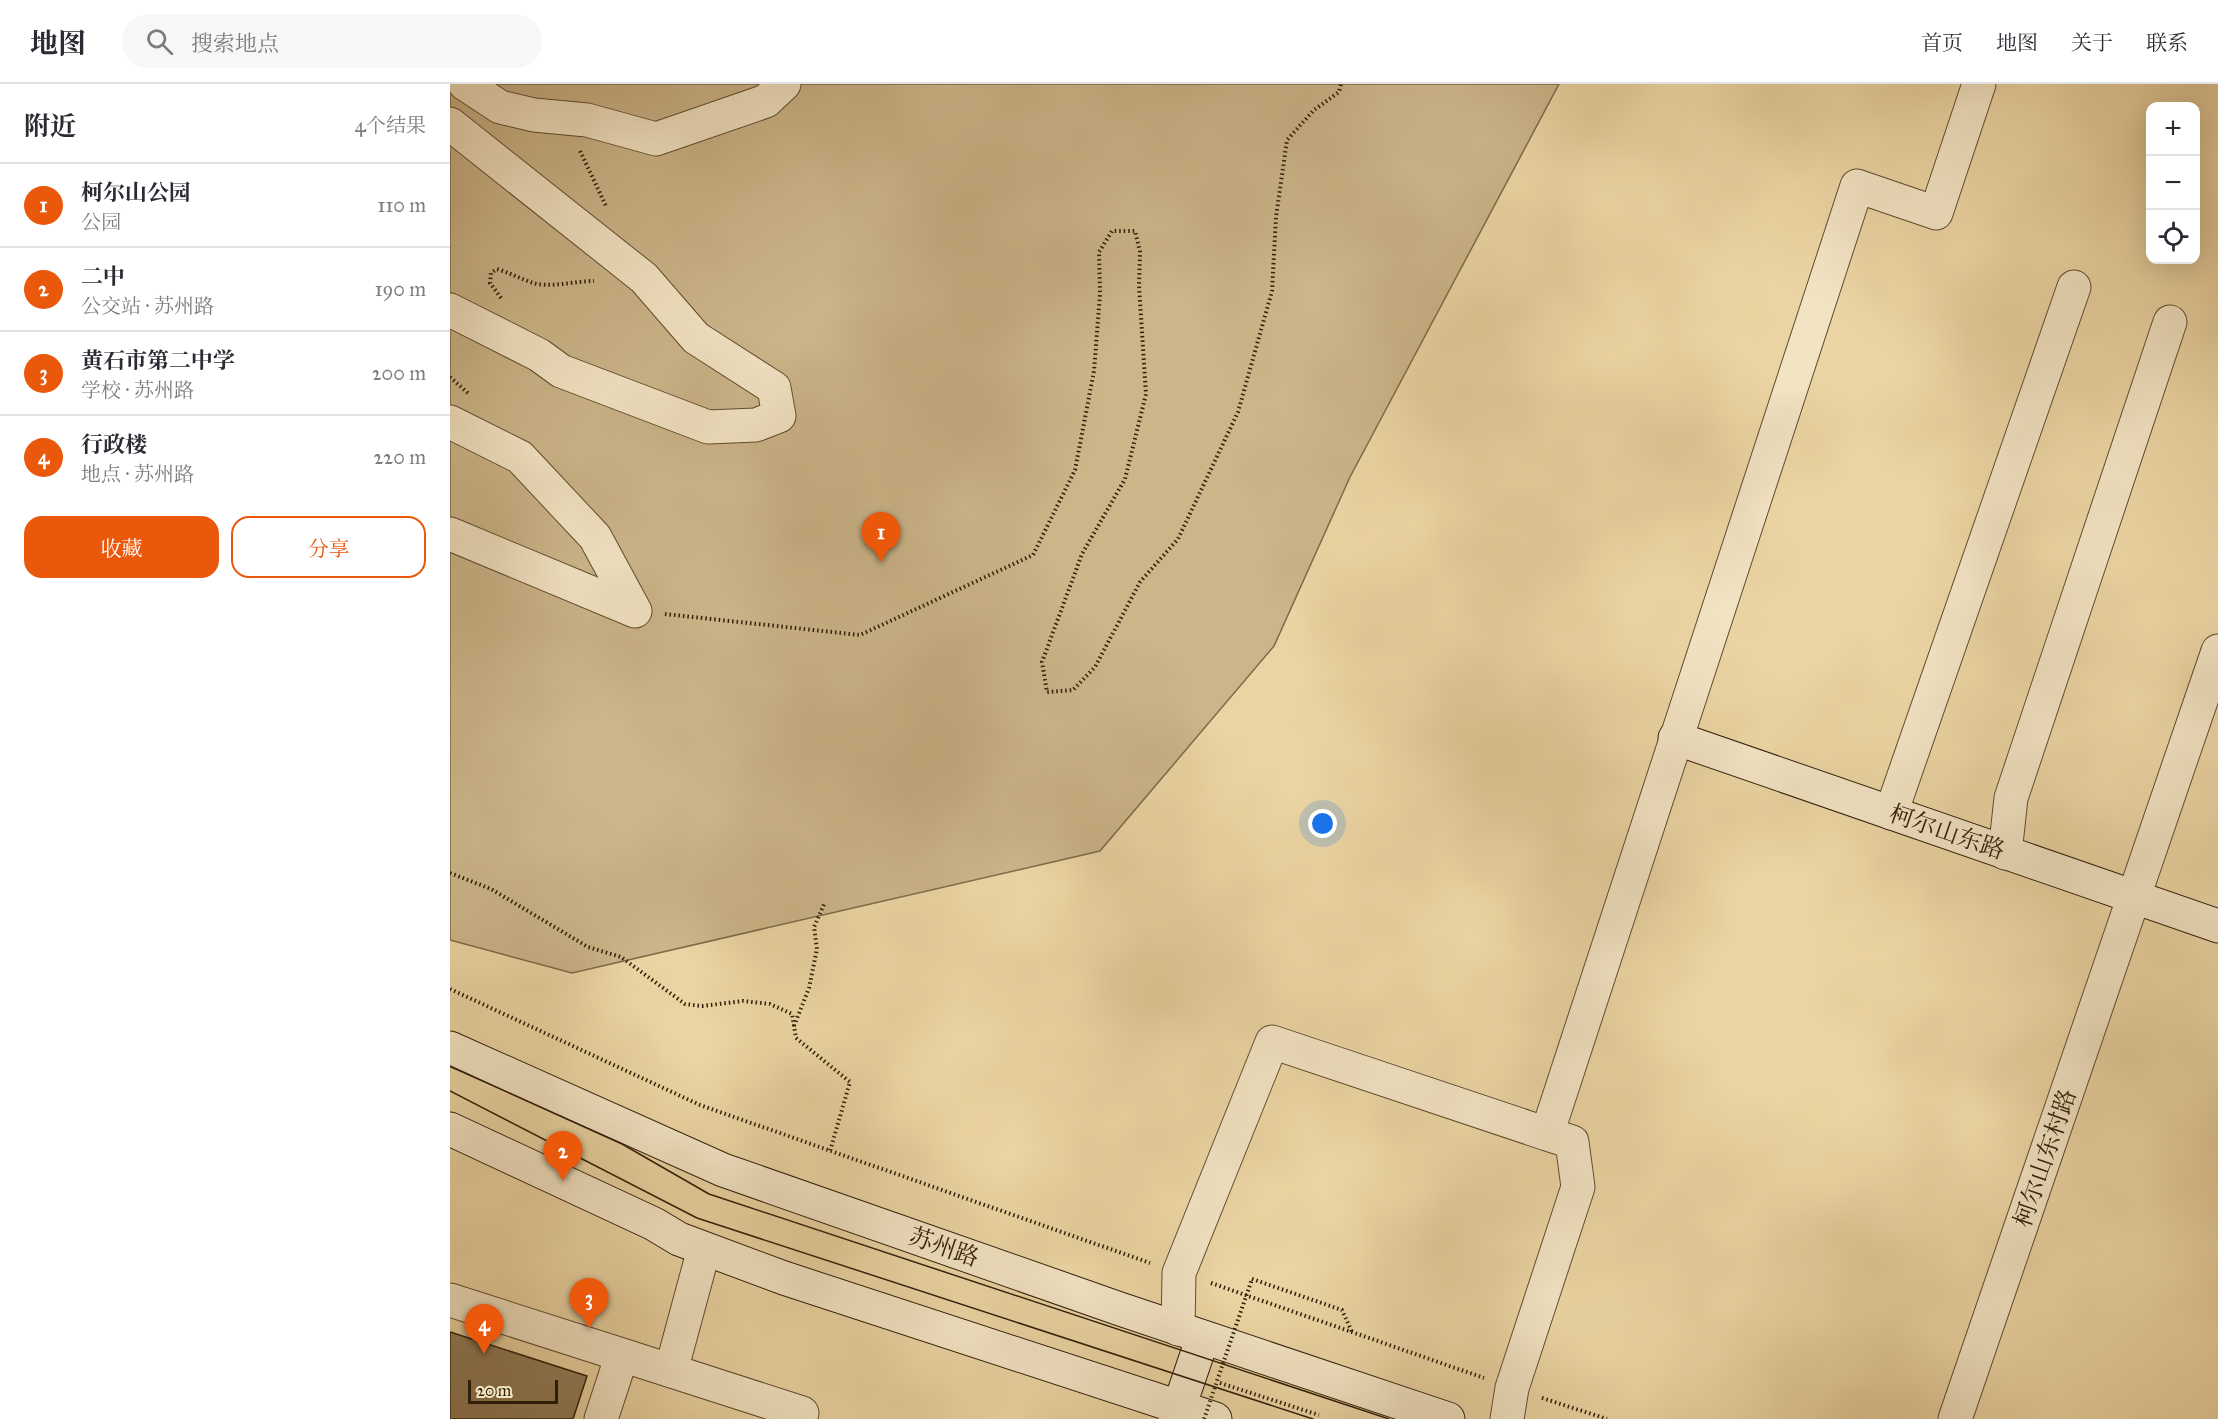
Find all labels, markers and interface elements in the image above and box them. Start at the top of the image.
search box [122,14,542,68]
icon: search [143,25,176,58]
text: 地图 [30,26,86,61]
text: 搜索地点 [191,30,279,57]
text: 首页 [1921,30,1963,56]
text: 地图 [1996,30,2038,56]
text: 关于 [2071,30,2113,56]
text: 联系 [2146,30,2188,56]
map controls [2146,102,2200,264]
button: + [2146,102,2200,156]
text: 附近 [24,110,76,142]
text: 4个结果 [355,113,426,137]
button: − [2146,156,2200,210]
text: 柯尔山公园 [81,179,191,206]
text: 1 [40,193,47,217]
text: 110 m [378,193,426,217]
text: 公园 [81,210,121,234]
button: locate [2146,210,2200,264]
text: 二中 [81,263,125,290]
text: 2 [39,277,48,301]
text: 190 m [375,277,426,301]
text: 公交站 · 苏州路 [81,294,214,318]
text: 黄石市第二中学 [81,347,235,374]
text: 3 [40,361,48,385]
text: 200 m [372,361,426,385]
text: 学校 · 苏州路 [81,378,194,402]
text: 行政楼 [81,431,147,458]
text: 4 [38,445,49,469]
text: 220 m [374,445,426,469]
text: 地点 · 苏州路 [81,462,194,486]
pin: 1 [862,512,900,562]
button: 收藏 [24,516,219,578]
button: 分享 [231,516,426,578]
street label: 柯尔山东路 [1885,798,2009,866]
your location [1308,809,1337,838]
street label: 柯尔山东村路 [2007,1085,2083,1231]
pin: 2 [544,1132,582,1181]
street label: 苏州路 [905,1221,983,1273]
pin: 3 [570,1278,608,1328]
pin: 4 [465,1304,504,1354]
scale bar [468,1377,558,1404]
text: 20 m [477,1381,511,1400]

